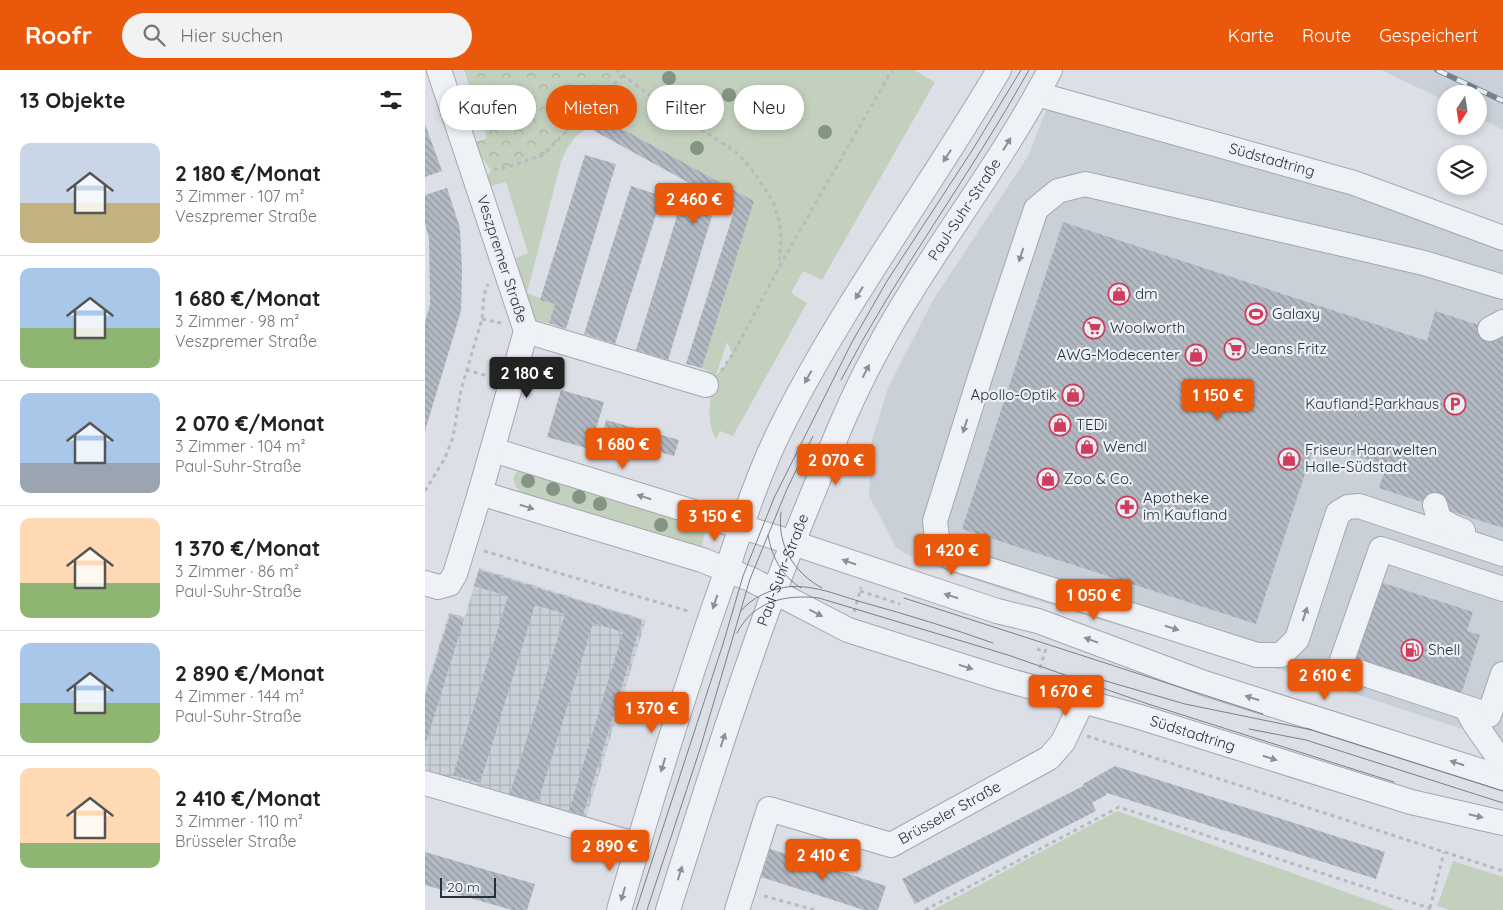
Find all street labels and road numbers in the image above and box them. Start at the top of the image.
street label: Südstadtring [1227,138,1317,181]
street label: Paul-Suhr-Straße [923,154,1005,264]
street label: Veszpremer Straße [473,193,532,325]
street label: Paul-Suhr-Straße [753,511,812,628]
street label: Südstadtring [1148,711,1238,755]
street label: Brüsseler Straße [895,776,1004,848]

